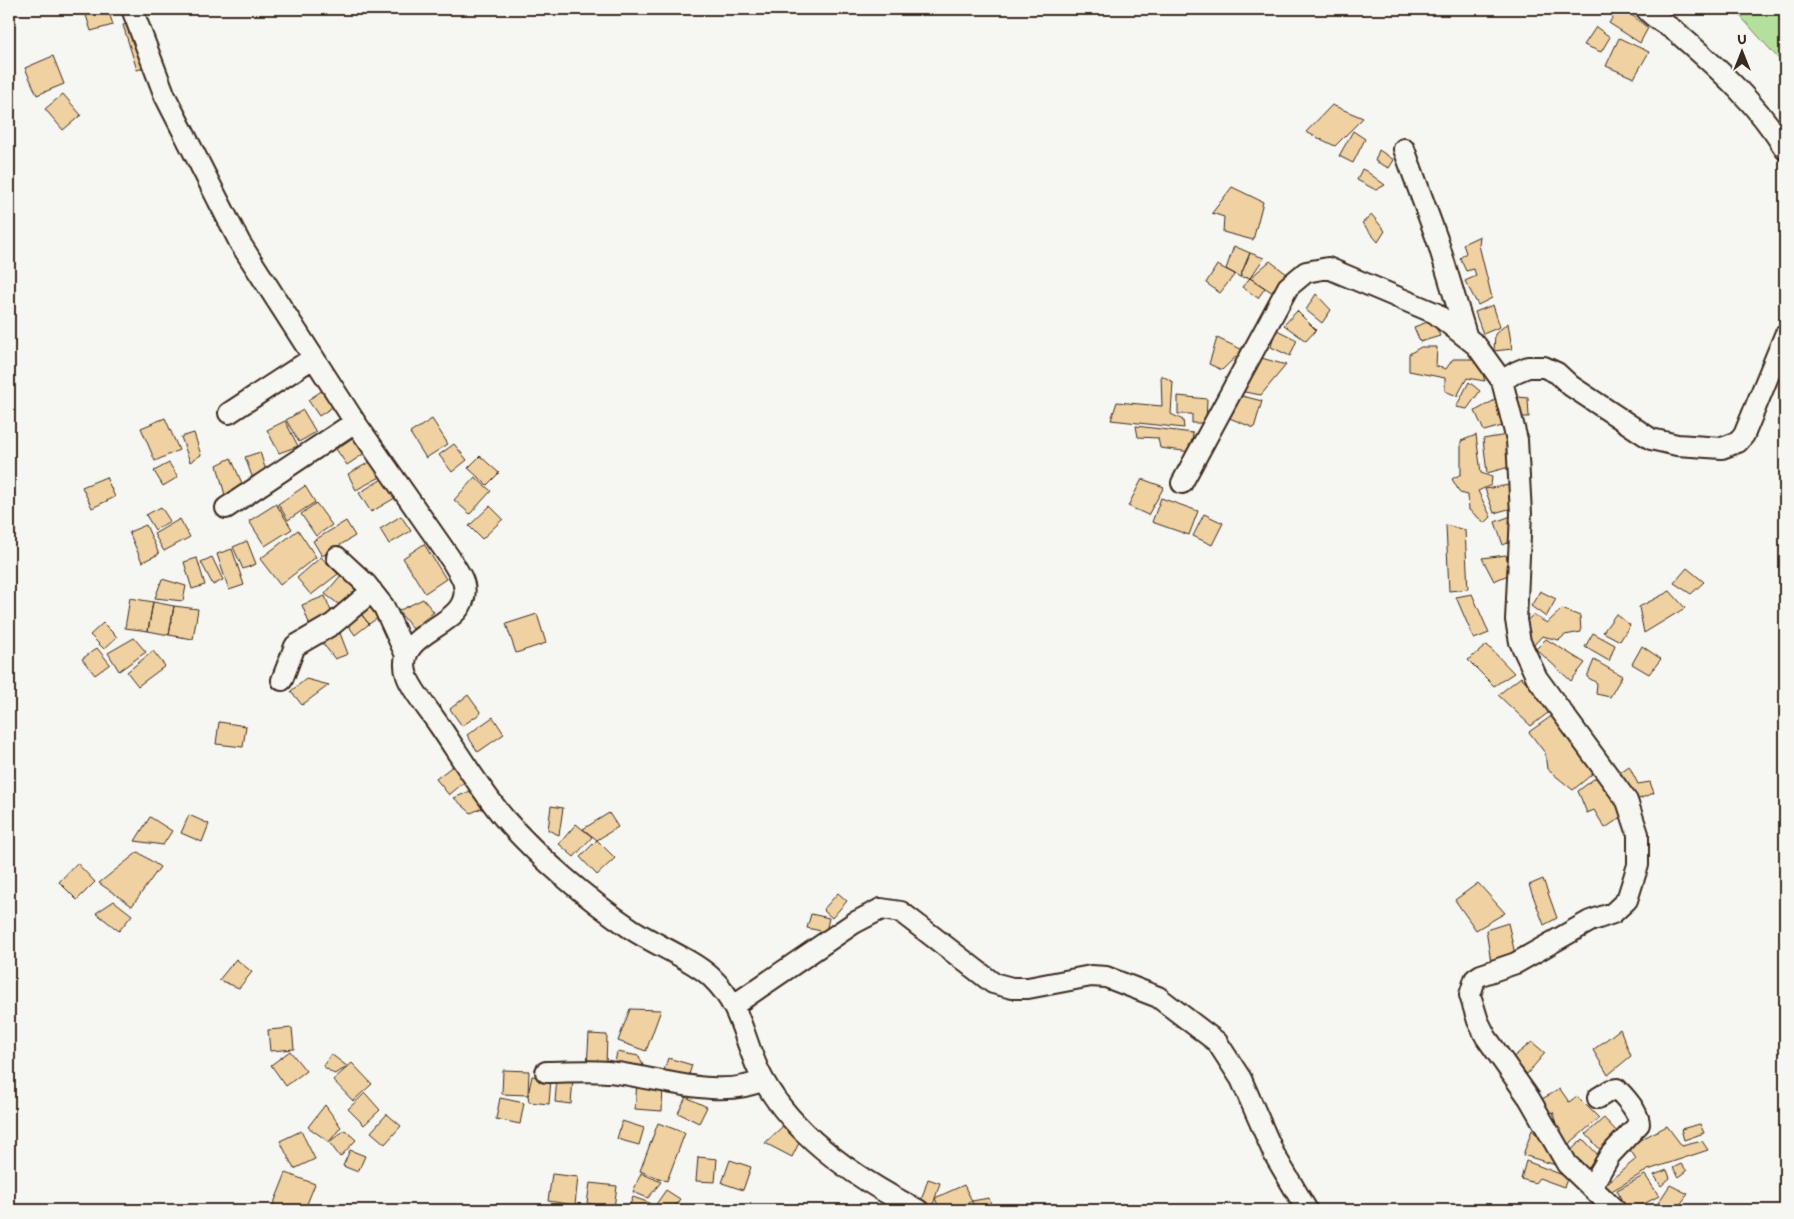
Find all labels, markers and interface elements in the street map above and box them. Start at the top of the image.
north arrow [1716,28,1766,78]
text: U [1737,31,1747,48]

